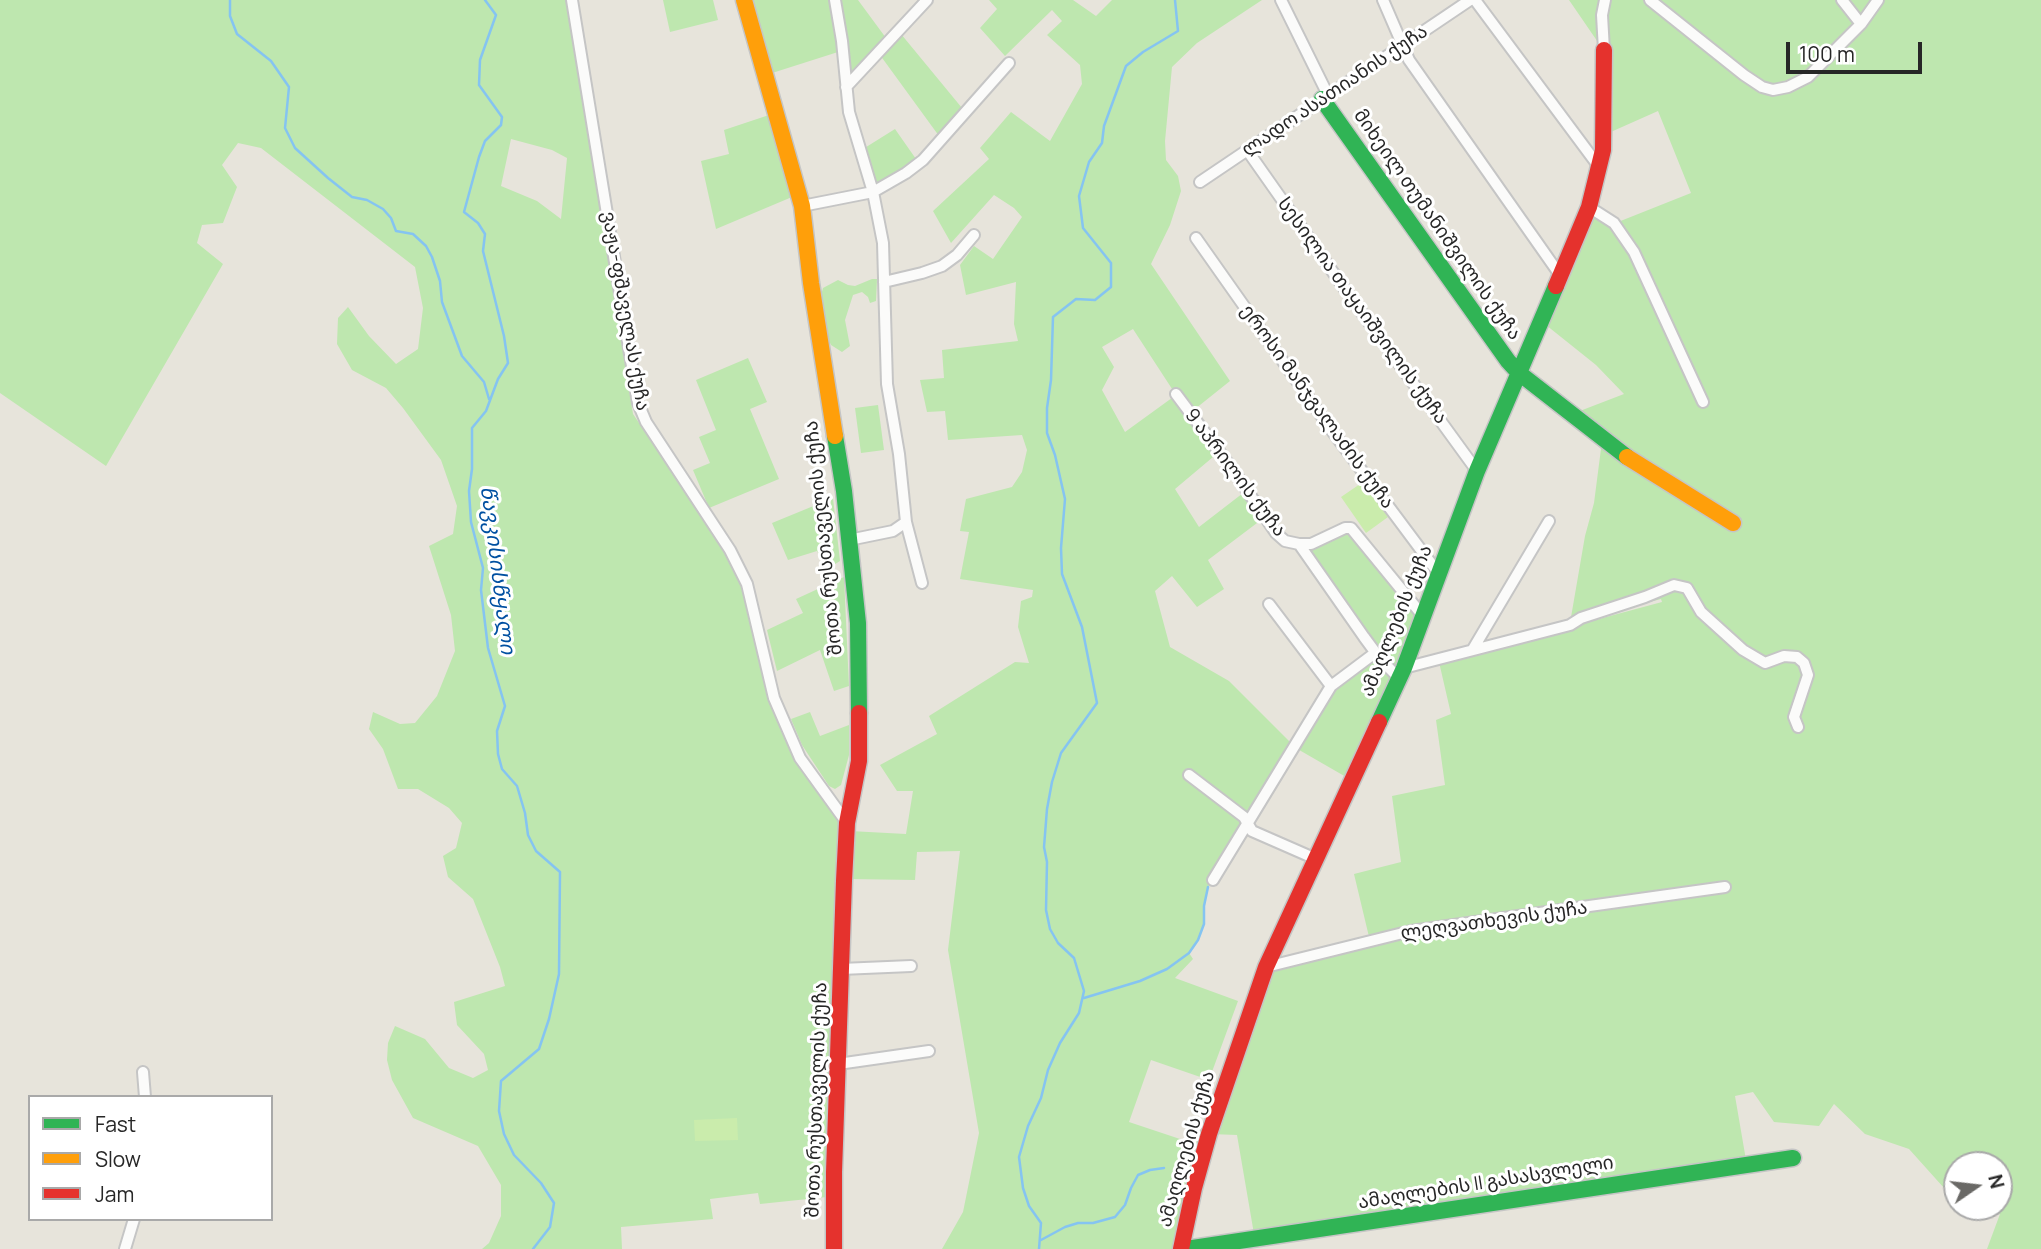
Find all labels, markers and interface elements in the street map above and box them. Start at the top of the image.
street label: ლადო ასათიანის ქუჩა [1238,20,1432,162]
scale bar [1789,28,1926,72]
text: 100 m [1799,40,1855,68]
street label: მიხეილ თუმანიშვილის ქუჩა [1348,105,1526,345]
street label: სესილია თაყაიშვილის ქუჩა [1272,193,1452,429]
street label: ვაჟა-ფშაველას ქუჩა [596,209,654,413]
street label: ეროსი მანჯგალაძის ქუჩა [1235,301,1399,513]
street label: 9 აპრილის ქუჩა [1179,404,1291,542]
street label: შოთა რუსთაველის ქუჩა [800,420,848,656]
water label: წავკისისწყალი [474,485,520,655]
street label: ამაღლების ქუჩა [1356,542,1438,700]
street label: ლეღვათხევის ქუჩა [1399,897,1589,945]
street label: შოთა რუსთაველის ქუჩა [801,982,833,1218]
street label: ამაღლების ქუჩა [1154,1068,1220,1230]
legend [28,1095,273,1221]
text: Fast [95,1110,136,1138]
text: Slow [95,1145,141,1173]
north arrow [1943,1151,2013,1221]
street label: ამაღლების II გასასვლელი [1357,1152,1615,1214]
text: N [1982,1172,2011,1191]
text: Jam [95,1180,134,1208]

